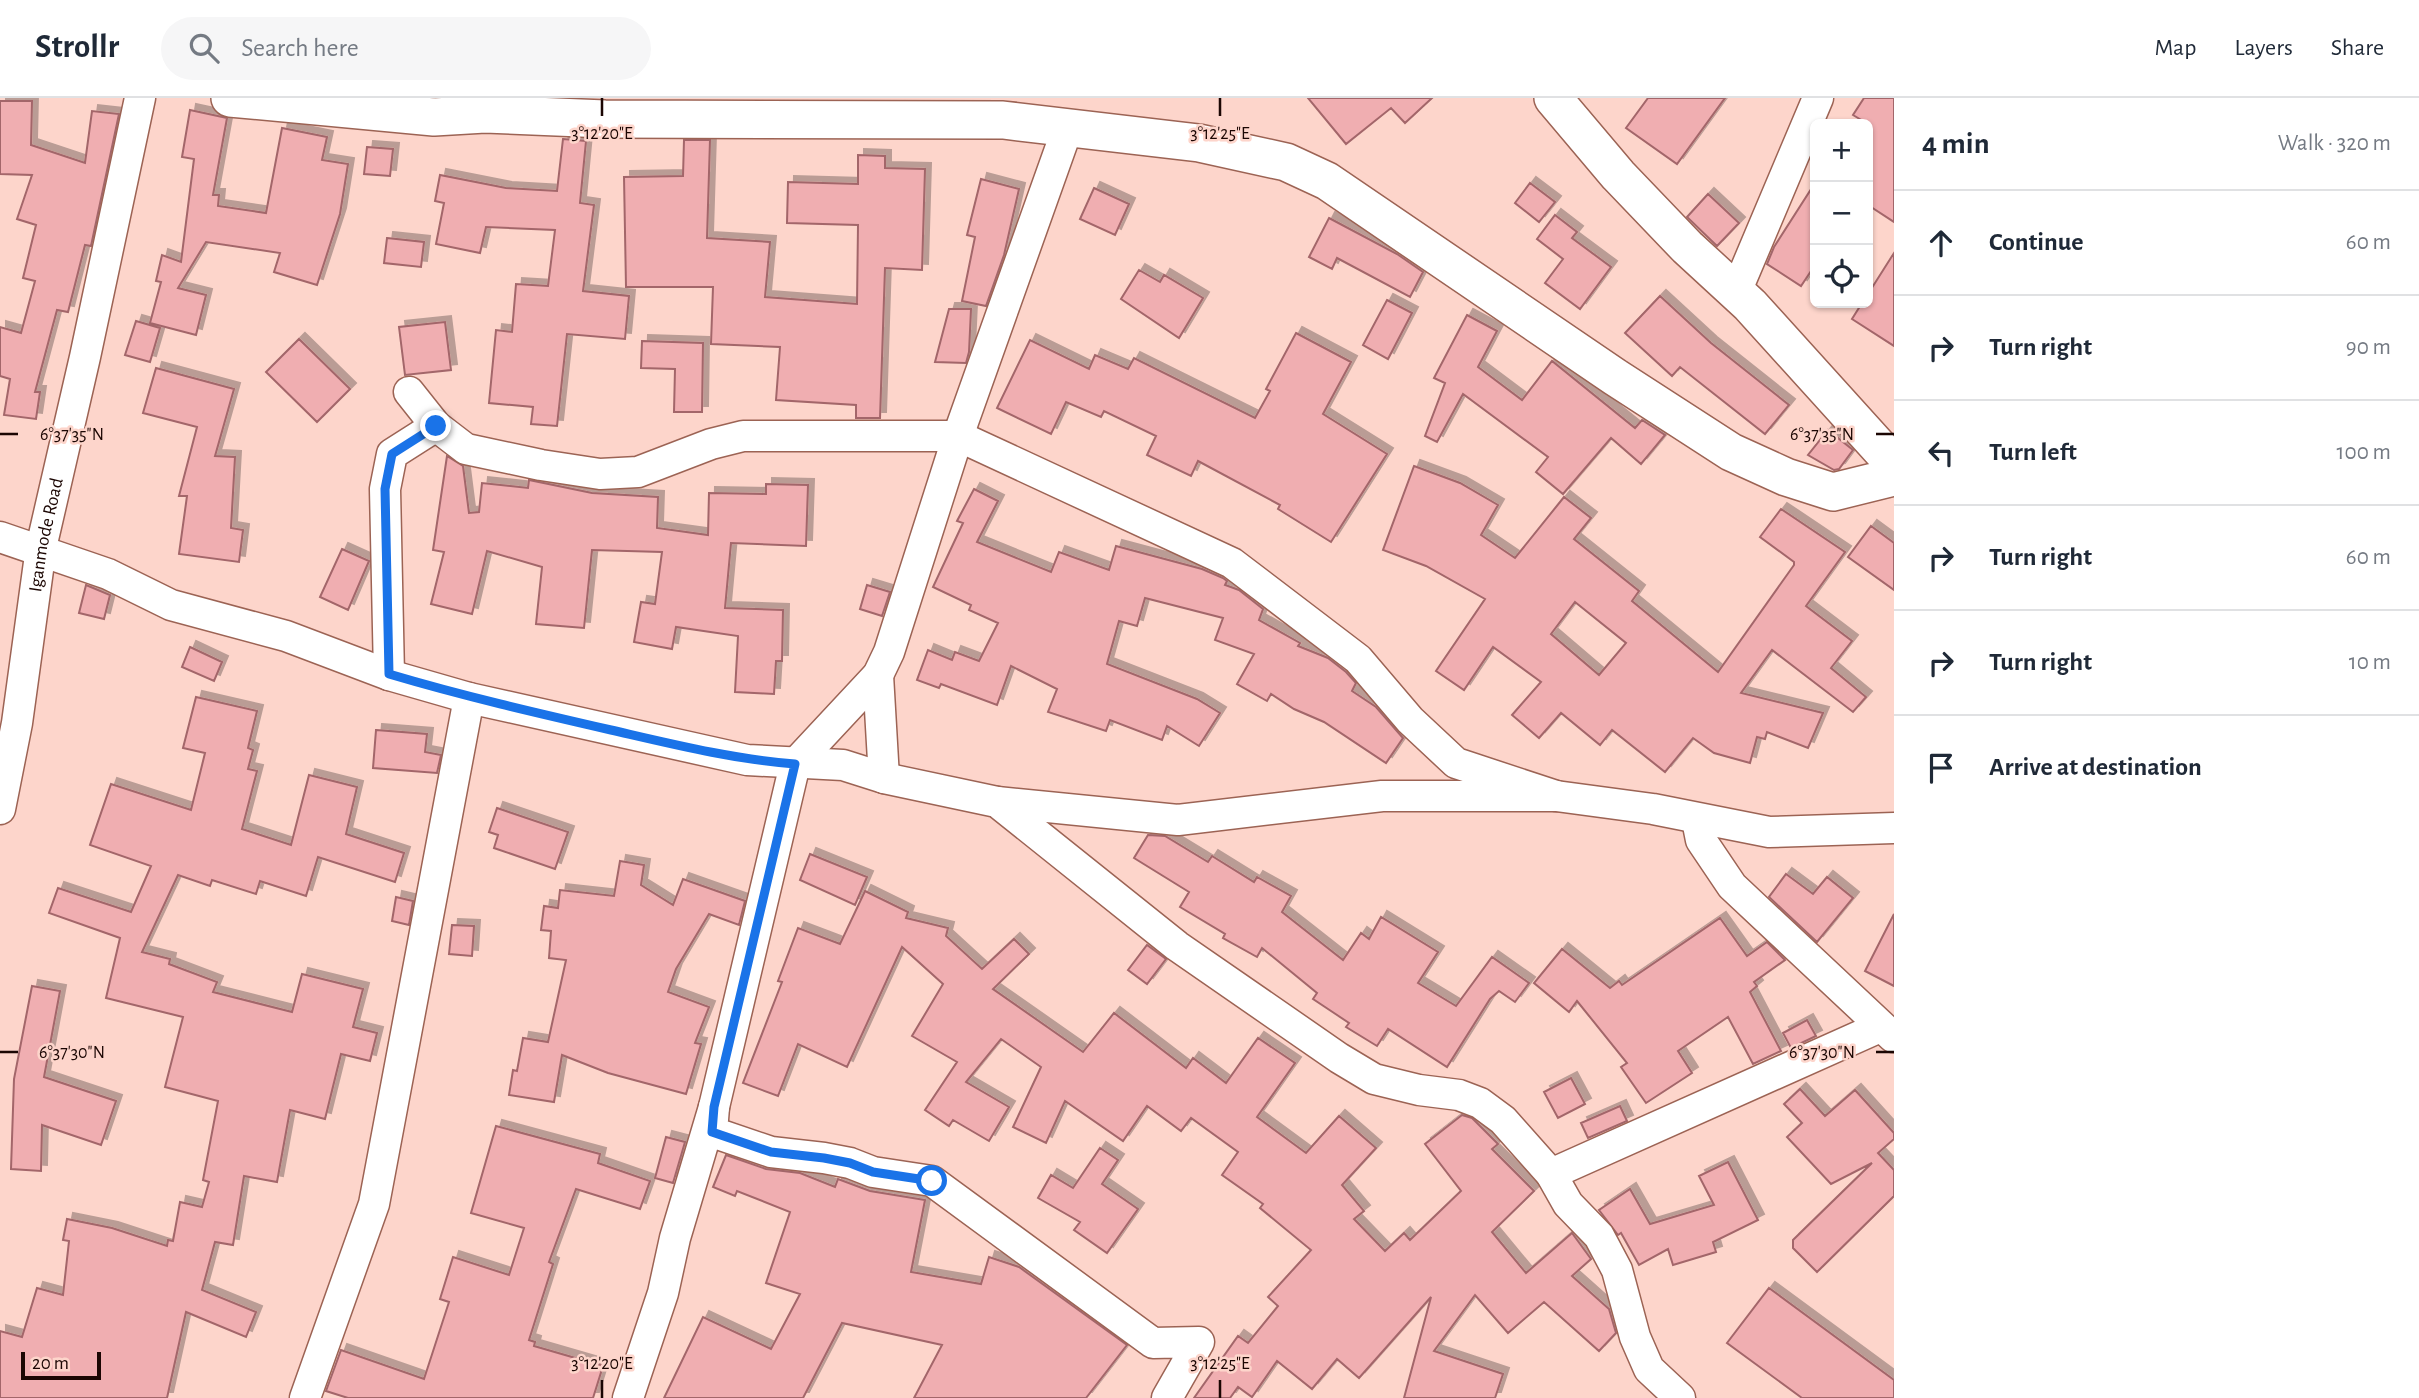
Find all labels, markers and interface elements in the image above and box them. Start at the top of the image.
search box [161,17,651,80]
icon: search [185,29,223,67]
text: Strollr [35,31,119,64]
text: Search here [241,35,359,61]
text: Map [2154,36,2196,60]
text: Layers [2234,36,2293,60]
text: Share [2331,36,2384,60]
map controls [1810,119,1873,308]
button: + [1810,119,1873,182]
text: 3°12'20"E [571,125,633,143]
text: 3°12'25"E [1190,125,1250,143]
text: 4 min [1922,129,1990,159]
text: Walk · 320 m [2278,132,2391,155]
button: − [1810,182,1873,245]
icon: ahead [1922,224,1960,262]
text: Continue [1989,229,2084,255]
text: 60 m [2346,231,2391,254]
button: locate [1810,245,1873,308]
icon: right [1922,329,1960,367]
text: Turn right [1989,334,2092,360]
text: 90 m [2346,336,2391,359]
route end [420,410,451,441]
text: 6°37'35"N [40,426,104,444]
text: 6°37'35"N [1790,426,1854,444]
icon: left [1922,434,1960,472]
text: Turn left [1989,439,2077,465]
text: 100 m [2337,441,2391,464]
street label: Iganmode Road [26,476,66,593]
icon: right [1922,539,1960,577]
text: Turn right [1989,544,2092,570]
text: 60 m [2346,546,2391,569]
icon: right [1922,644,1960,682]
text: Turn right [1989,649,2092,675]
text: 10 m [2349,651,2391,674]
icon: arrive [1922,749,1960,787]
text: Arrive at destination [1989,754,2202,780]
text: 6°37'30"N [39,1044,105,1062]
text: 6°37'30"N [1789,1044,1855,1062]
route start [916,1165,947,1196]
scale bar [21,1349,102,1381]
text: 20 m [32,1354,69,1373]
text: 3°12'20"E [571,1355,633,1373]
text: 3°12'25"E [1190,1355,1250,1373]

